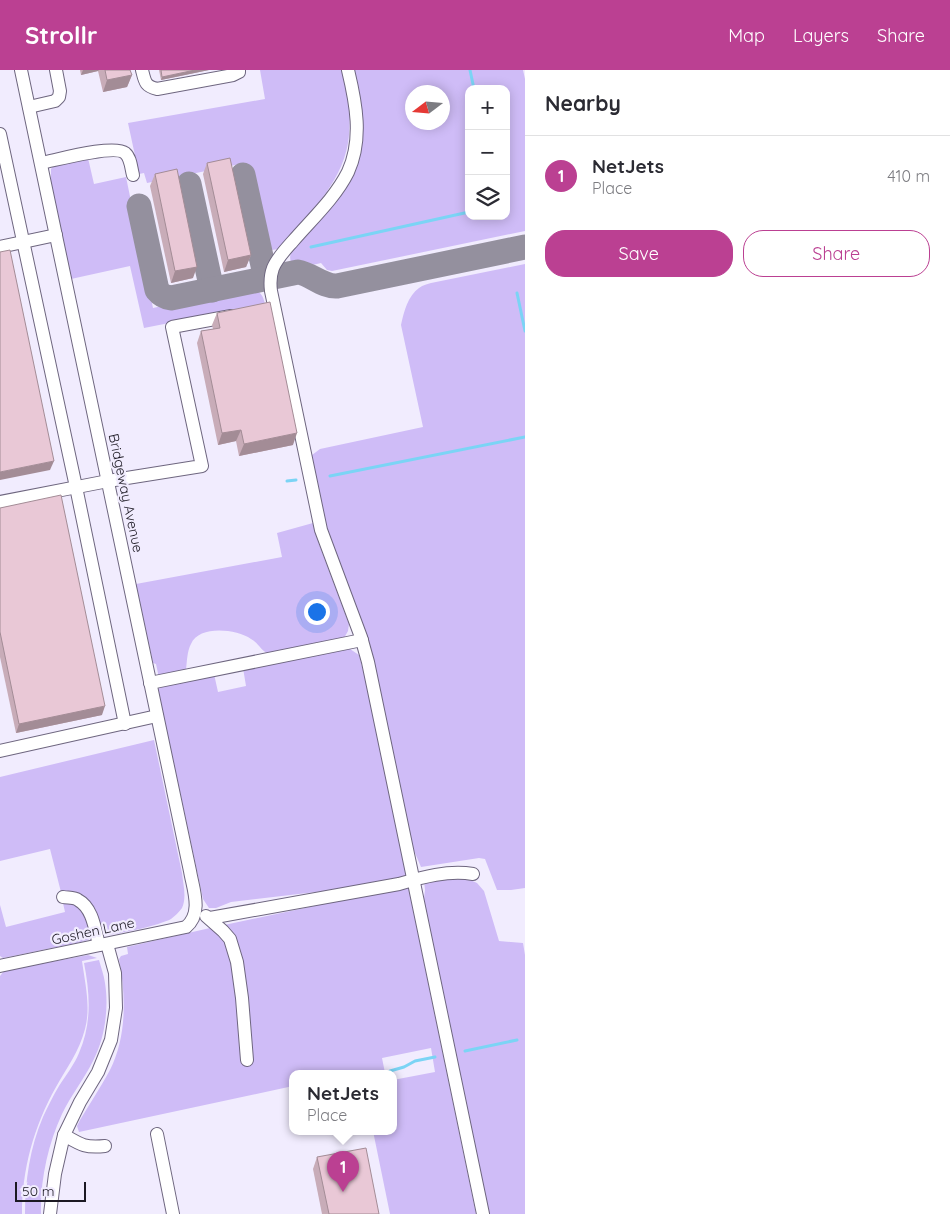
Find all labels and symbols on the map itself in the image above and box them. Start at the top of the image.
north arrow [405,85,450,130]
street label: Bridgeway Avenue [105,432,147,554]
your location [304,599,330,625]
street label: Goshen Lane [50,913,136,949]
pin: 1 [327,1151,359,1192]
scale bar [15,1179,86,1202]

